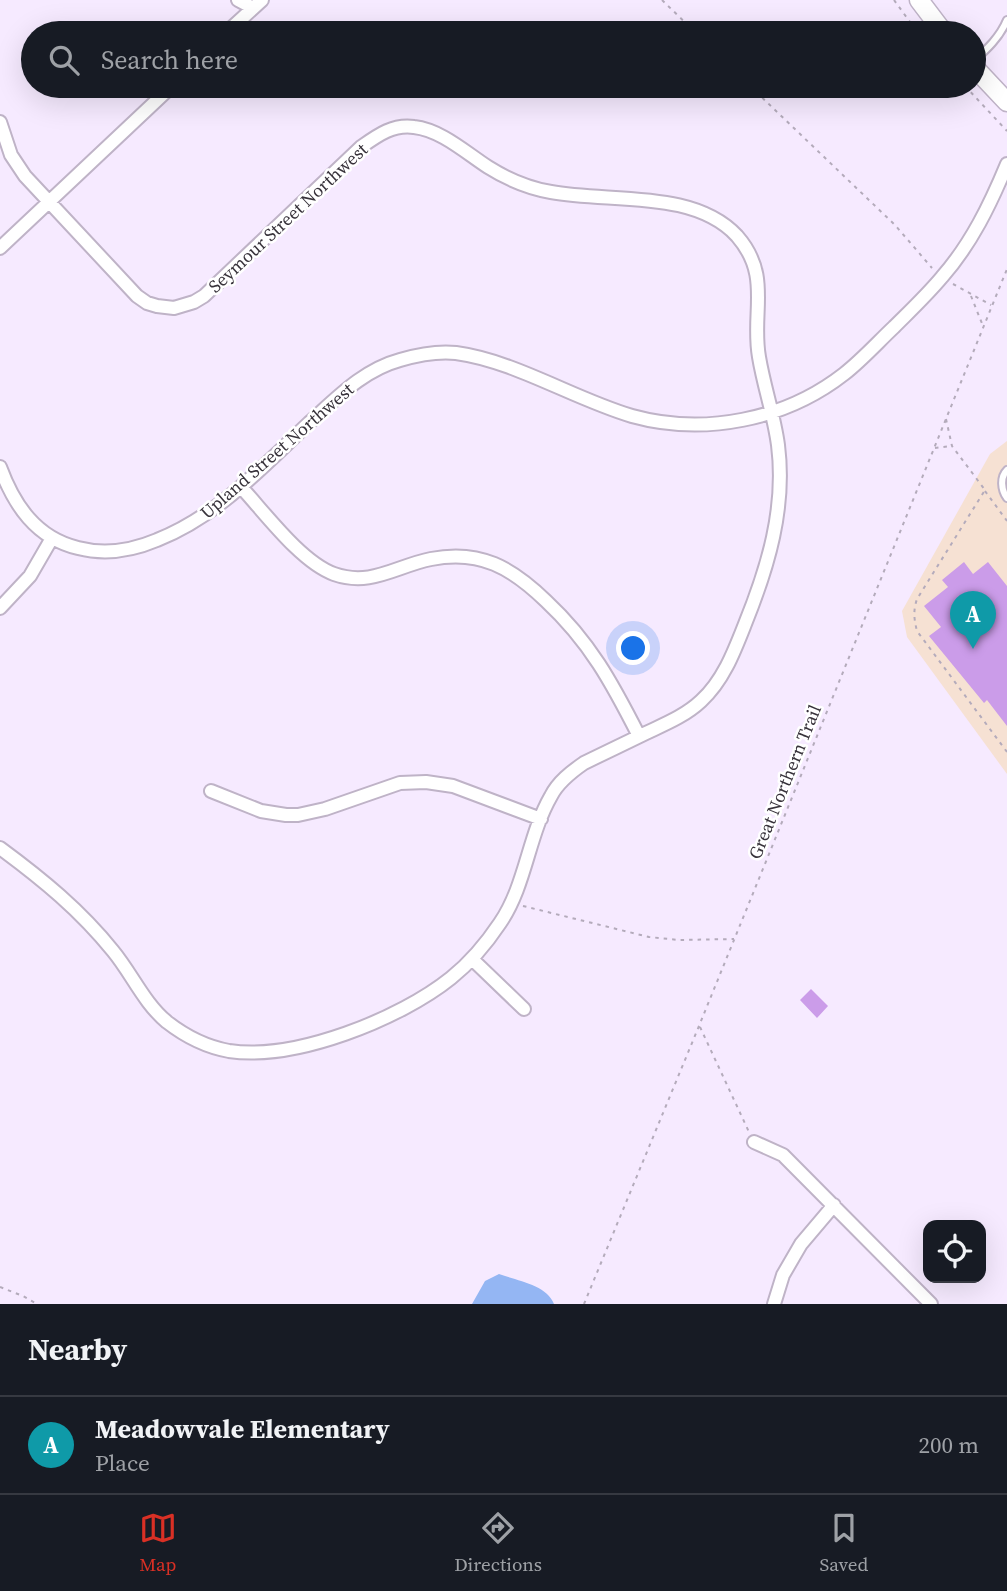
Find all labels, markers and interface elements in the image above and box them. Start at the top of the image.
search box [21,21,986,98]
icon: search [45,41,83,79]
text: Search here [101,42,238,78]
street label: Seymour Street Northwest [202,137,373,298]
street label: Upland Street Northwest [194,377,359,524]
pin: A [950,591,996,649]
your location [616,631,650,665]
street label: Great Northern Trail [742,701,827,863]
map controls [923,1220,986,1283]
button: locate [923,1220,986,1283]
text: Nearby [28,1329,127,1370]
text: Meadowvale Elementary [95,1411,390,1447]
text: A [43,1429,59,1461]
text: 200 m [918,1429,979,1461]
text: Place [95,1447,150,1479]
tab: Map [139,1509,177,1577]
tab: Directions [454,1509,542,1577]
tab: Saved [820,1509,868,1577]

